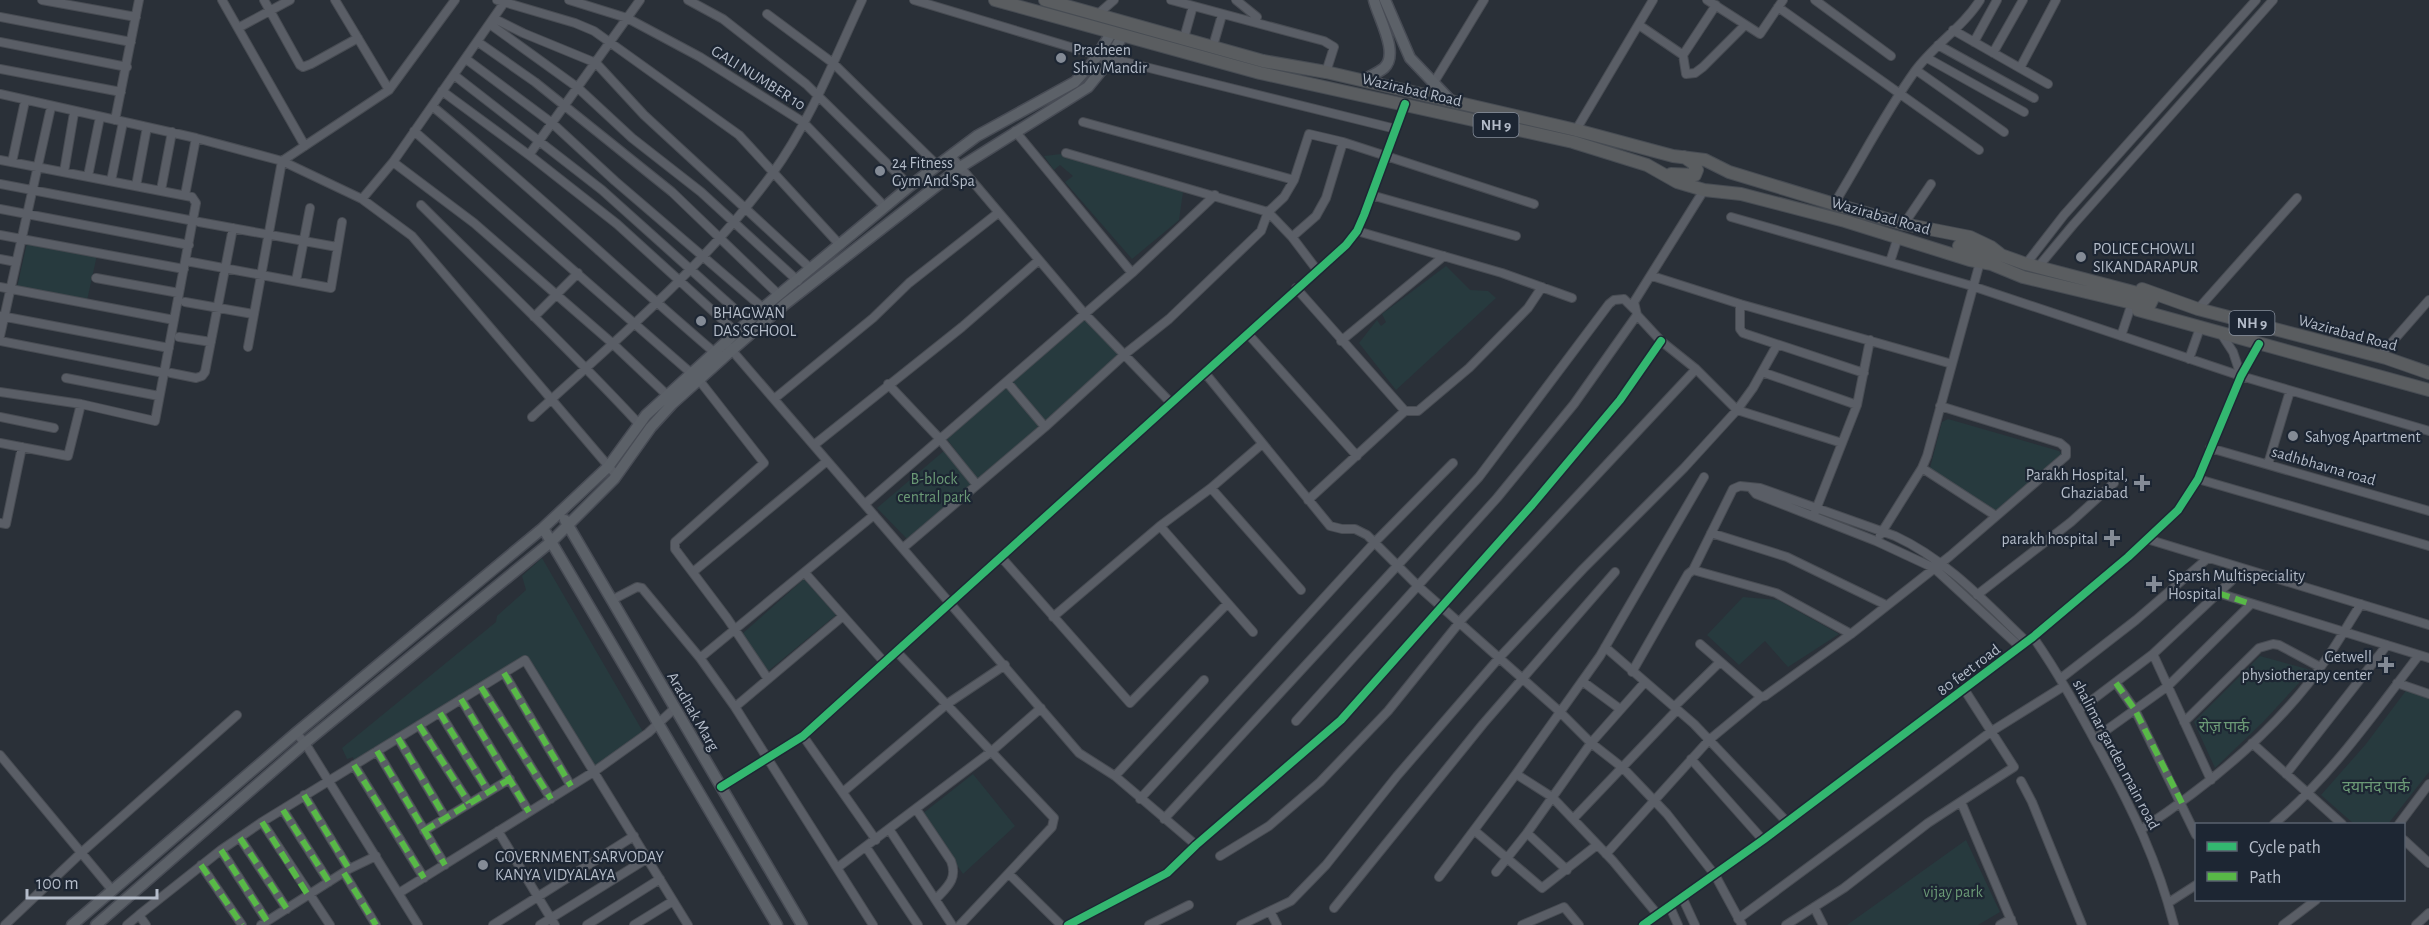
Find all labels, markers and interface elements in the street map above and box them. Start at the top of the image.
place label: Pracheen Shiv Mandir [1073,42,1148,76]
street label: GALI NUMBER 10 [709,43,808,113]
marker: Pracheen Shiv Mandir [1054,51,1068,65]
street label: Wazirabad Road [1360,71,1463,109]
road number: NH 9 [1474,113,1518,137]
place label: 24 Fitness Gym And Spa [892,155,975,190]
marker: 24 Fitness Gym And Spa [873,164,887,178]
street label: Wazirabad Road [1829,194,1932,238]
place label: POLICE CHOWLI SIKANDARAPUR [2093,241,2199,275]
marker: POLICE CHOWLI SIKANDARAPUR [2074,250,2088,264]
place label: BHAGWAN DAS SCHOOL [713,305,796,339]
road number: NH 9 [2230,311,2274,335]
street label: Wazirabad Road [2296,312,2399,354]
marker: BHAGWAN DAS SCHOOL [694,314,708,328]
marker: Sahyog Apartment [2286,429,2300,443]
place label: Sahyog Apartment [2305,429,2421,446]
street label: sadhbhavna road [2270,443,2378,488]
place label: Parakh Hospital, Ghaziabad [2026,467,2128,501]
park label: B-block central park [897,471,972,505]
marker: Parakh Hospital, Ghaziabad [2133,474,2151,492]
marker: parakh hospital [2103,529,2121,547]
place label: parakh hospital [2001,531,2098,547]
place label: Sparsh Multispeciality Hospital [2168,568,2305,602]
marker: Sparsh Multispeciality Hospital [2145,575,2163,593]
street label: 80 feet road [1934,641,2003,699]
place label: Getwell physiotherapy center [2242,649,2373,684]
marker: Getwell physiotherapy center [2377,656,2395,674]
street label: Aradhak Marg [664,669,722,754]
street label: shalimar garden main road [2070,677,2162,832]
park label: रोज़ पार्क [2199,717,2250,735]
park label: दयानंद पार्क [2342,777,2410,795]
legend [2195,823,2405,901]
text: Cycle path [2249,839,2321,857]
place label: GOVERNMENT SARVODAY KANYA VIDYALAYA [495,849,664,883]
marker: GOVERNMENT SARVODAY KANYA VIDYALAYA [476,858,490,872]
scale bar [27,862,158,900]
text: Path [2249,869,2281,887]
text: 100 m [36,875,79,893]
park label: vijay park [1923,884,1983,901]

